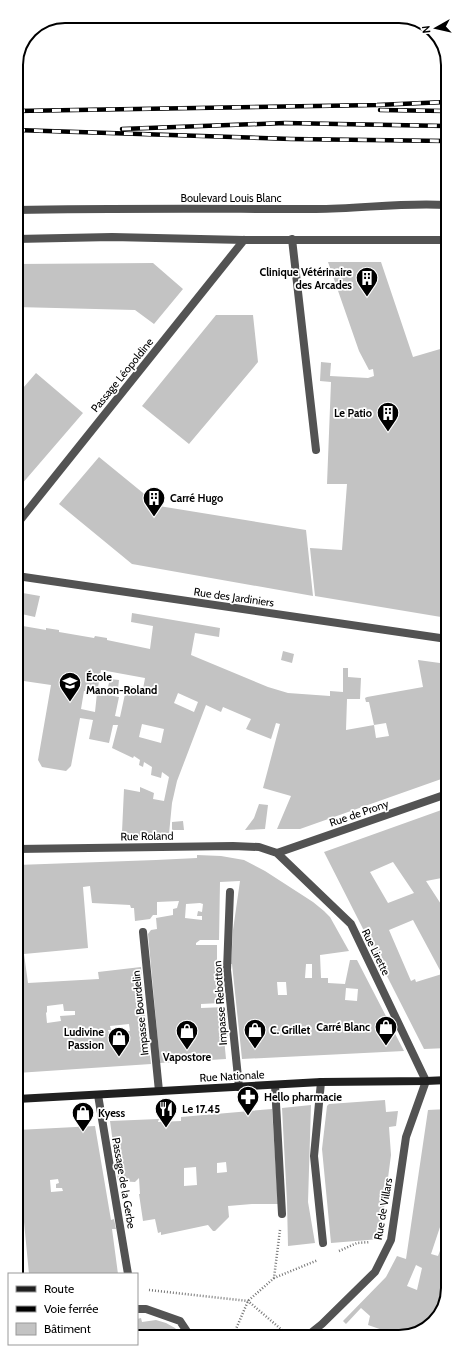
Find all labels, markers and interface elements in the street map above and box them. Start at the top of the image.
north arrow [416,8,456,48]
text: N [419,25,434,34]
street label: Boulevard Louis Blanc [180,191,282,205]
place label: Clinique Vétérinaire des Arcades [260,265,352,292]
building icon: Clinique Vétérinaire des Arcades [354,265,380,298]
street label: Passage Léopoldine [88,335,156,415]
building icon: Le Patio [375,400,401,433]
place label: Le Patio [334,406,372,420]
building icon: Carré Hugo [141,485,167,518]
place label: Carré Hugo [170,491,223,505]
street label: Rue des Jardiniers [193,584,276,610]
school or university icon: École Manon-Roland [57,670,83,703]
place label: École Manon-Roland [86,670,157,697]
street label: Rue de Prony [328,796,391,830]
street label: Rue Roland [120,829,174,843]
street label: Rue Lirette [359,926,393,978]
street label: Impasse Rebotton [210,960,230,1046]
street label: Impasse Bourdelin [129,970,151,1056]
shop icon: Carré Blanc [373,1014,399,1047]
shop icon: C. Grillet [242,1017,268,1050]
shop icon: Vapostore [174,1018,200,1051]
place label: Carré Blanc [316,1020,370,1034]
place label: C. Grillet [270,1023,311,1037]
place label: Ludivine Passion [64,1025,104,1052]
shop icon: Ludivine Passion [106,1025,132,1058]
place label: Vapostore [163,1050,211,1064]
street label: Rue Nationale [199,1067,265,1085]
pharmacy icon: Hello pharmacie [235,1084,261,1117]
place label: Hello pharmacie [264,1090,342,1104]
restaurant icon: Le 17.45 [153,1096,179,1129]
shop icon: Kyess [70,1100,96,1133]
place label: Le 17.45 [182,1102,220,1116]
place label: Kyess [98,1106,126,1120]
street label: Passage de la Gerbe [109,1136,139,1230]
street label: Rue de Villars [371,1177,395,1241]
legend [8,1273,138,1345]
text: Route [44,1281,74,1296]
text: Voie ferrée [44,1301,98,1316]
text: Bâtiment [44,1321,91,1336]

